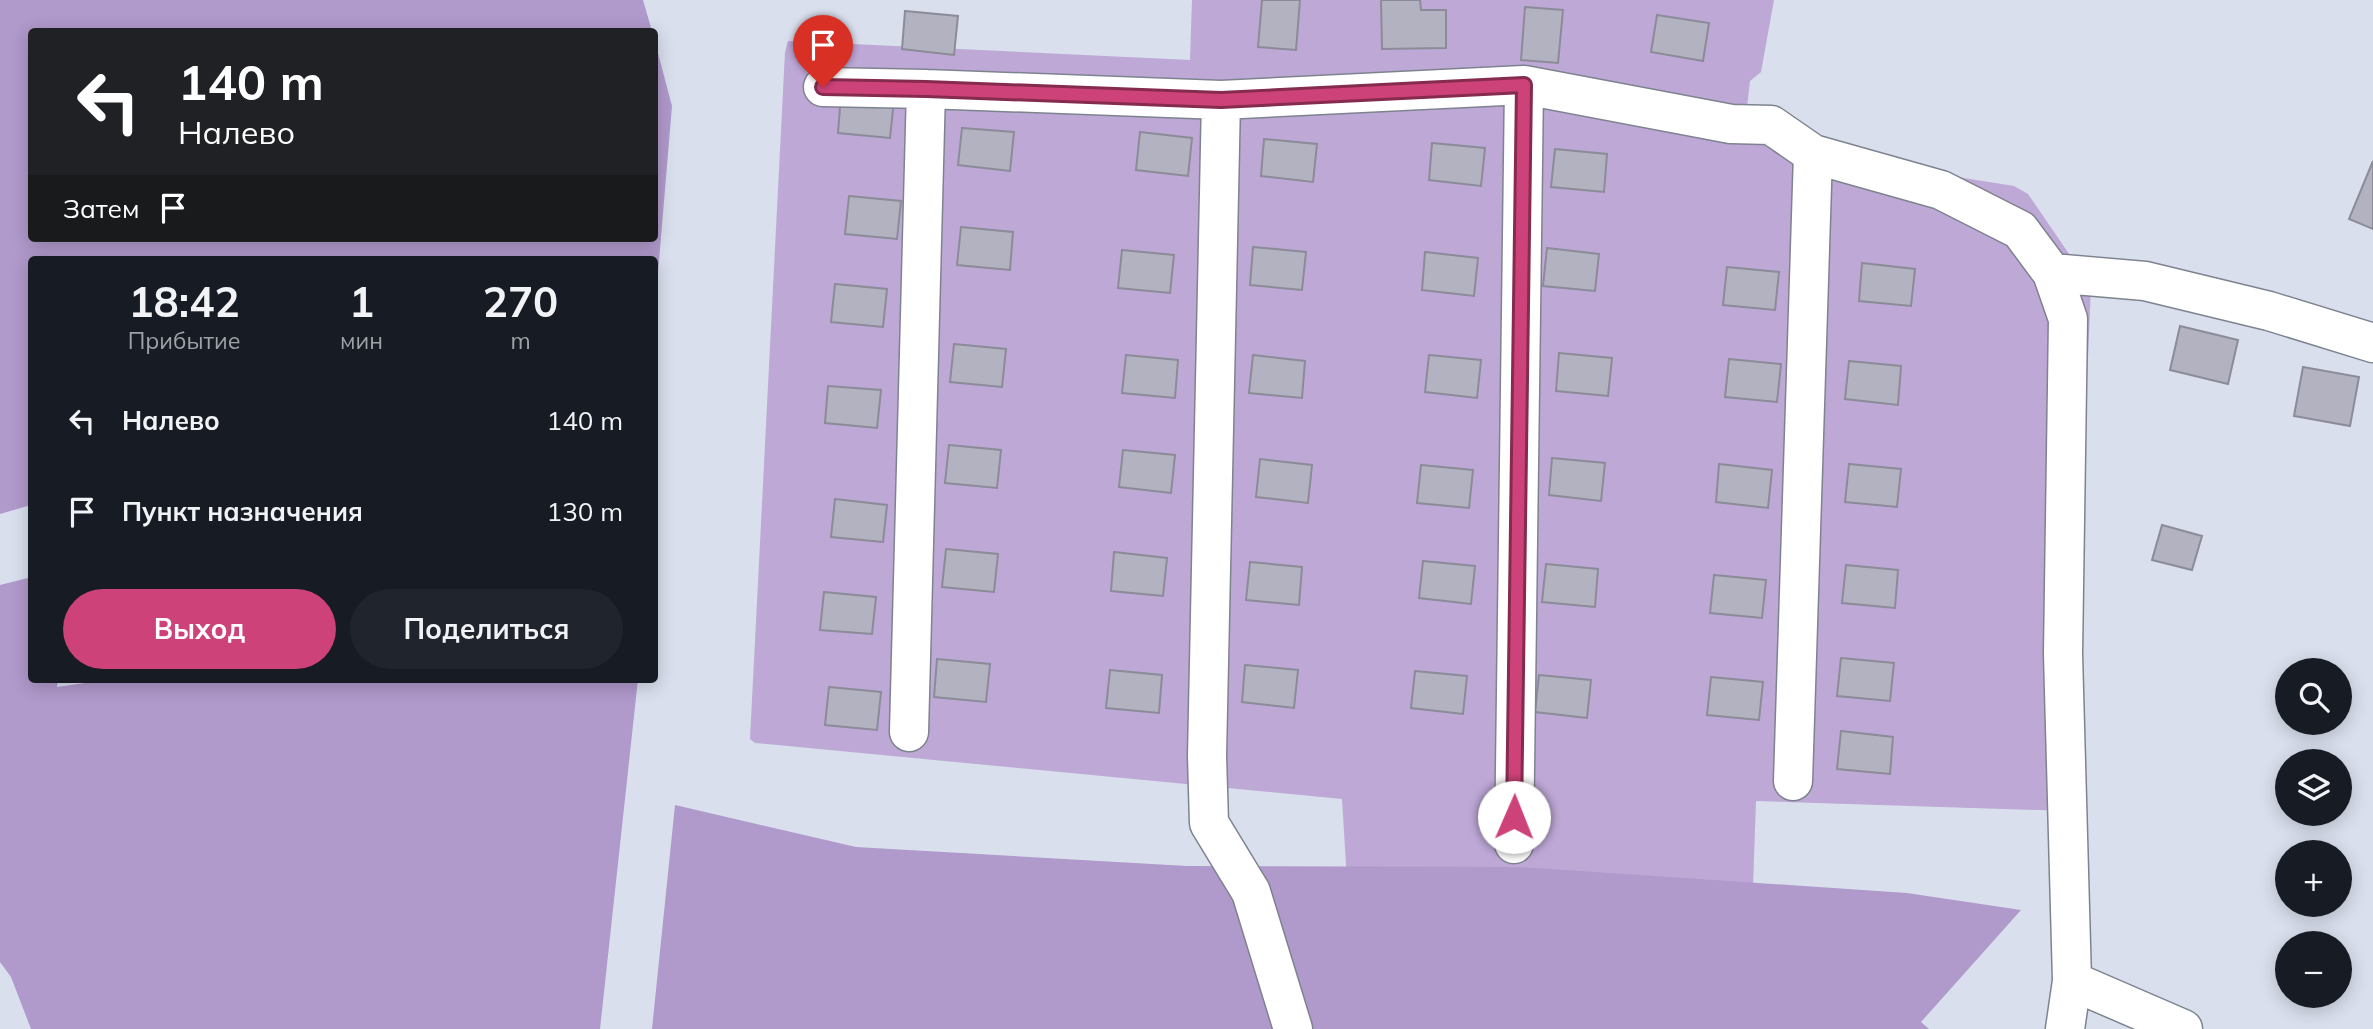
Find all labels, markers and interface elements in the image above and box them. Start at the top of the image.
pin [793,15,853,87]
icon: arrive [804,26,842,64]
text: 140 m [178,51,324,112]
icon: left [63,56,154,147]
text: Налево [178,112,295,152]
icon: arrive [154,189,192,227]
text: Затем [63,192,140,225]
text: 18:42 [128,275,240,328]
text: 1 [349,275,374,328]
text: 270 [483,275,558,328]
text: Прибытие [128,326,240,355]
text: мин [340,326,383,355]
text: m [510,326,531,355]
icon: left [63,402,101,440]
text: Налево [122,404,220,437]
text: 140 m [547,404,623,437]
icon: arrive [63,493,101,531]
text: Пункт назначения [122,495,363,528]
text: 130 m [547,495,623,528]
button: Выход [63,589,336,669]
button: Поделиться [350,589,623,669]
map controls [2275,658,2352,1008]
button: search [2275,658,2352,735]
button: layers [2275,749,2352,826]
position arrow [1477,780,1551,854]
button: + [2275,840,2352,917]
button: − [2275,931,2352,1008]

